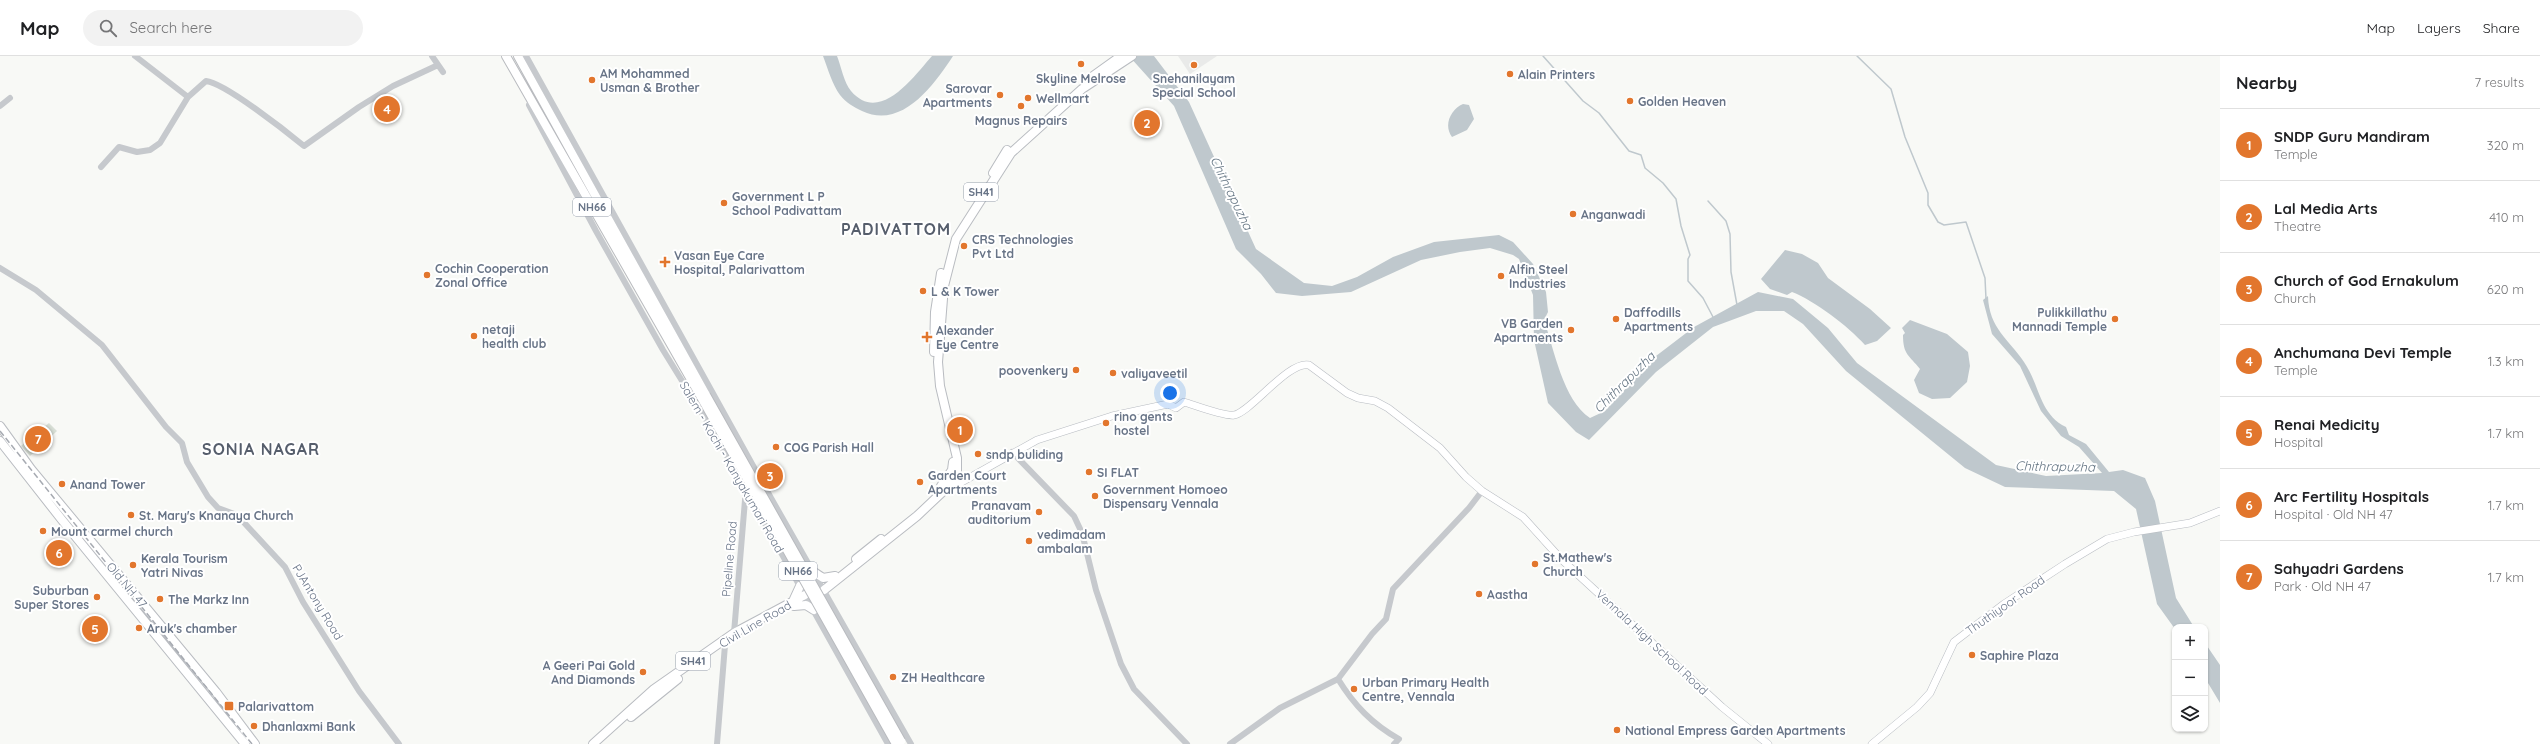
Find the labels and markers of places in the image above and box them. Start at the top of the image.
marker: Skyline Melrose [1076,59,1086,69]
marker: Snehanilayam Special School [1189,60,1199,70]
place label: AM Mohammed Usman & Brother [600,66,700,95]
place label: Alain Printers [1518,67,1595,82]
marker: Alain Printers [1505,69,1515,79]
place label: Skyline Melrose [1036,71,1126,86]
place label: Snehanilayam Special School [1152,71,1236,100]
marker: AM Mohammed Usman & Brother [587,75,597,85]
place label: Sarovar Apartments [923,81,992,110]
marker: Sarovar Apartments [995,90,1005,100]
place label: Wellmart [1036,91,1090,106]
marker: Wellmart [1023,93,1033,103]
pin: 4 [374,94,400,124]
place label: Golden Heaven [1638,94,1726,109]
marker: Golden Heaven [1625,96,1635,106]
marker: Magnus Repairs [1016,101,1026,111]
pin: 2 [1134,108,1160,138]
place label: Magnus Repairs [975,113,1067,128]
place label: Government L P School Padivattam [732,189,842,218]
marker: Government L P School Padivattam [719,198,729,208]
place label: Anganwadi [1581,207,1645,222]
marker: Anganwadi [1568,209,1578,219]
place label: CRS Technologies Pvt Ltd [972,232,1074,261]
marker: CRS Technologies Pvt Ltd [959,241,969,251]
place label: Vasan Eye Care Hospital, Palarivattom [674,248,805,277]
marker: Vasan Eye Care Hospital, Palarivattom [659,256,671,268]
place label: Cochin Cooperation Zonal Office [435,261,549,290]
place label: Alfin Steel Industries [1509,262,1568,291]
marker: Cochin Cooperation Zonal Office [422,270,432,280]
marker: Alfin Steel Industries [1496,271,1506,281]
place label: L & K Tower [931,284,999,299]
marker: L & K Tower [918,286,928,296]
place label: Daffodills Apartments [1624,305,1693,334]
place label: Pulikkillathu Mannadi Temple [2012,305,2107,334]
marker: Daffodills Apartments [1611,314,1621,324]
marker: Pulikkillathu Mannadi Temple [2110,314,2120,324]
place label: VB Garden Apartments [1494,316,1563,345]
place label: netaji health club [482,322,547,351]
place label: Alexander Eye Centre [936,323,999,352]
marker: VB Garden Apartments [1566,325,1576,335]
marker: netaji health club [469,331,479,341]
marker: Alexander Eye Centre [921,331,933,343]
place label: poovenkery [999,363,1068,378]
marker: poovenkery [1071,365,1081,375]
place label: valiyaveetil [1121,366,1188,381]
marker: valiyaveetil [1108,368,1118,378]
place label: rino gents hostel [1114,409,1173,438]
pin: 1 [947,415,973,445]
marker: rino gents hostel [1101,418,1111,428]
pin: 7 [25,424,51,454]
place label: COG Parish Hall [784,440,874,455]
marker: COG Parish Hall [771,442,781,452]
place label: sndp buliding [986,447,1063,462]
marker: sndp buliding [973,449,983,459]
pin: 3 [757,461,783,491]
place label: SI FLAT [1097,465,1139,480]
marker: SI FLAT [1084,467,1094,477]
place label: Garden Court Apartments [928,468,1006,497]
place label: Anand Tower [70,477,145,492]
marker: Garden Court Apartments [915,477,925,487]
marker: Anand Tower [57,479,67,489]
place label: Government Homoeo Dispensary Vennala [1103,482,1228,511]
marker: Government Homoeo Dispensary Vennala [1090,491,1100,501]
place label: Pranavam auditorium [968,498,1031,527]
marker: Pranavam auditorium [1034,507,1044,517]
place label: St. Mary's Knanaya Church [139,508,294,523]
marker: St. Mary's Knanaya Church [126,510,136,520]
place label: Mount carmel church [51,524,173,539]
marker: Mount carmel church [38,526,48,536]
place label: vedimadam ambalam [1037,527,1106,556]
marker: vedimadam ambalam [1024,536,1034,546]
pin: 6 [46,538,72,568]
place label: St.Mathew's Church [1543,550,1612,579]
place label: Kerala Tourism Yatri Nivas [141,551,228,580]
marker: St.Mathew's Church [1530,559,1540,569]
marker: Kerala Tourism Yatri Nivas [128,560,138,570]
place label: Suburban Super Stores [14,583,89,612]
place label: Aastha [1487,587,1528,602]
marker: Aastha [1474,589,1484,599]
marker: Suburban Super Stores [92,592,102,602]
place label: The Markz Inn [168,592,249,607]
marker: The Markz Inn [155,594,165,604]
pin: 5 [82,614,108,644]
place label: Aruk's chamber [147,621,237,636]
marker: Aruk's chamber [134,623,144,633]
place label: Saphire Plaza [1980,648,2059,663]
marker: Saphire Plaza [1967,650,1977,660]
place label: A Geeri Pai Gold And Diamonds [543,658,635,687]
marker: A Geeri Pai Gold And Diamonds [638,667,648,677]
place label: ZH Healthcare [901,670,985,685]
marker: ZH Healthcare [888,672,898,682]
place label: Urban Primary Health Centre, Vennala [1362,675,1489,704]
marker: Urban Primary Health Centre, Vennala [1349,684,1359,694]
place label: Palarivattom [238,699,314,714]
marker: Palarivattom [223,700,235,712]
place label: Dhanlaxmi Bank [262,719,356,734]
marker: Dhanlaxmi Bank [249,721,259,731]
place label: National Empress Garden Apartments [1625,723,1846,738]
marker: National Empress Garden Apartments [1612,725,1622,735]

